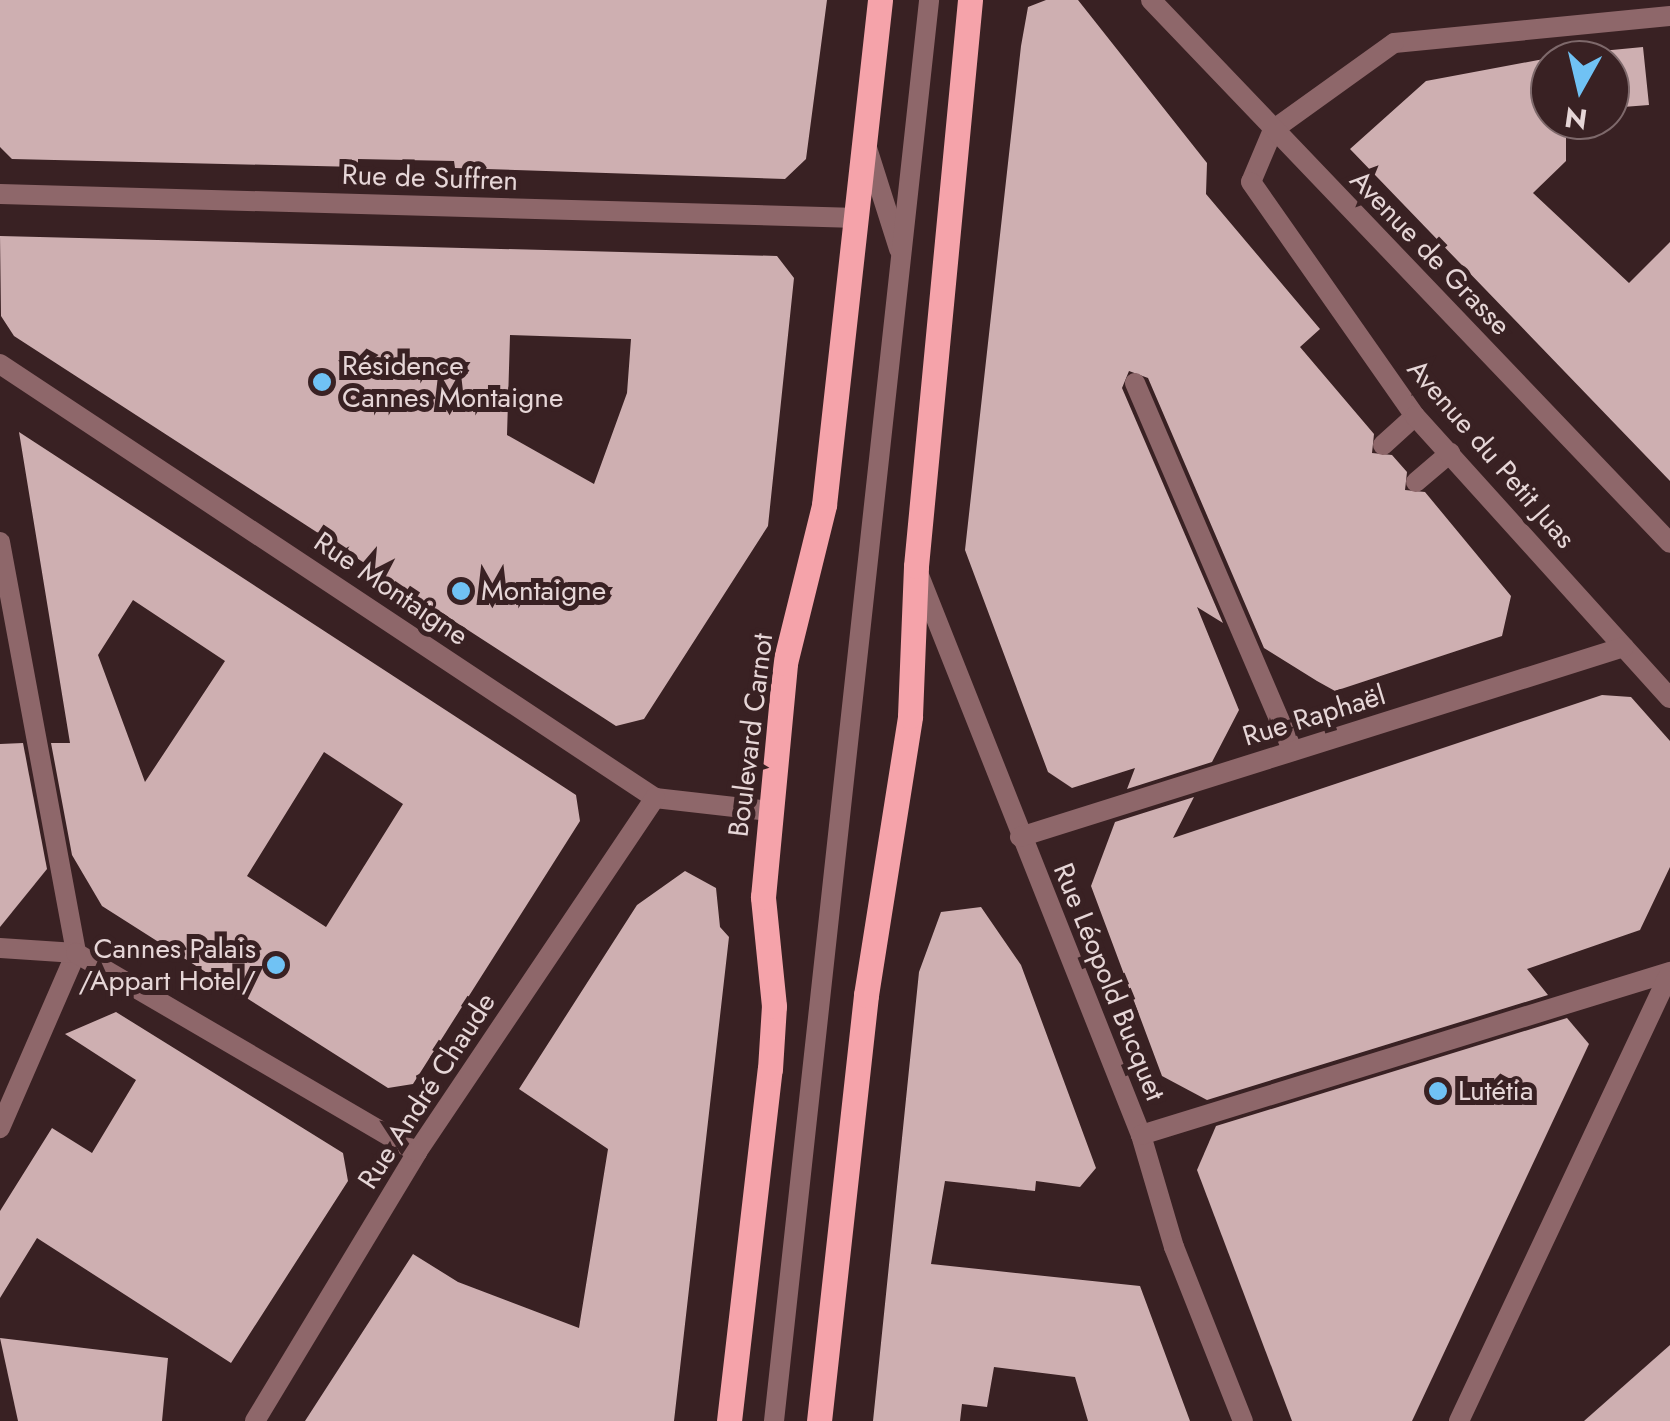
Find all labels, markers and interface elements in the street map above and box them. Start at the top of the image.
north arrow [1530,40,1630,140]
text: N [1562,96,1590,140]
street label: Rue de Suffren [341,158,519,198]
street label: Avenue de Grasse [1343,164,1517,342]
place label: Résidence Cannes Montaigne [342,349,563,415]
street label: Avenue du Petit Juas [1400,353,1582,555]
marker: Résidence Cannes Montaigne [311,371,333,393]
street label: Rue Montaigne [308,525,474,653]
place label: Montaigne [481,574,606,608]
marker: Montaigne [450,580,472,602]
street label: Boulevard Carnot [722,631,780,839]
street label: Rue Raphaël [1239,678,1389,754]
street label: Rue Léopold Bucquet [1046,858,1172,1106]
place label: Cannes Palais /Appart Hotel/ [78,932,256,998]
marker: Cannes Palais /Appart Hotel/ [265,954,287,976]
street label: Rue André Chaude [351,987,503,1195]
place label: Lutétia [1458,1074,1533,1108]
marker: Lutétia [1427,1080,1449,1102]

